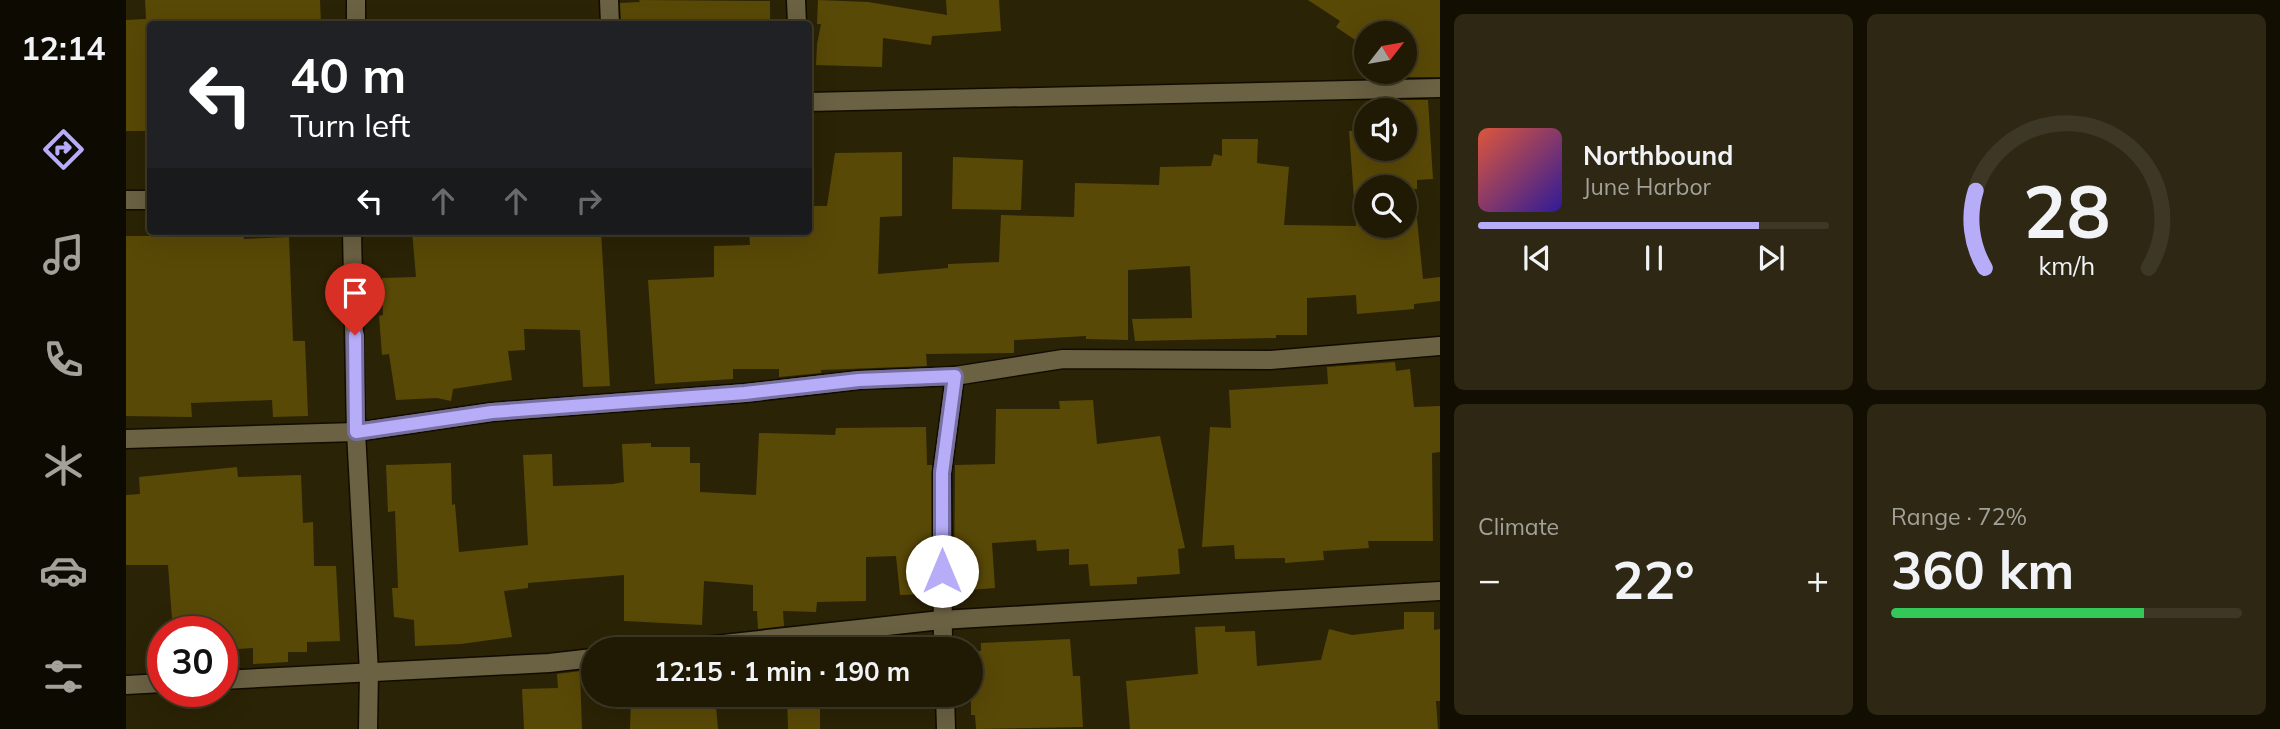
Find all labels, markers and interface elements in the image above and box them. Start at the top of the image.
north arrow [1354,21,1418,84]
map controls [1354,21,1417,238]
text: 12:14 [21,28,105,68]
text: 40 m [290,44,406,105]
icon: left [175,49,266,140]
button: sound [1354,98,1417,161]
text: Turn left [290,105,410,145]
icon: directions [39,125,88,174]
text: Northbound [1583,139,1733,172]
text: 28 [2023,166,2110,257]
text: June Harbor [1583,172,1711,201]
button: search [1354,175,1417,238]
icon: left [351,182,389,220]
icon: ahead [424,182,462,220]
icon: ahead [497,182,535,220]
icon: right [570,182,608,220]
icon: music [39,230,88,279]
icon: previous [1518,239,1556,277]
icon: pause [1635,239,1673,277]
icon: next [1752,239,1790,277]
text: km/h [2038,250,2095,281]
pin [325,263,385,335]
icon: arrive [336,274,374,312]
icon: phone [39,335,88,384]
icon: climate [39,441,88,490]
text: Range · 72% [1891,502,2027,531]
text: Climate [1478,512,1559,541]
position arrow [905,534,979,608]
text: 360 km [1891,537,2074,602]
icon: car [39,546,88,595]
text: 22° [1612,547,1695,612]
text: − [1478,555,1501,603]
text: + [1806,555,1829,603]
speed limit sign: 30 [147,616,238,707]
icon: filters [39,652,88,701]
text: 12:15 · 1 min · 190 m [654,655,910,688]

